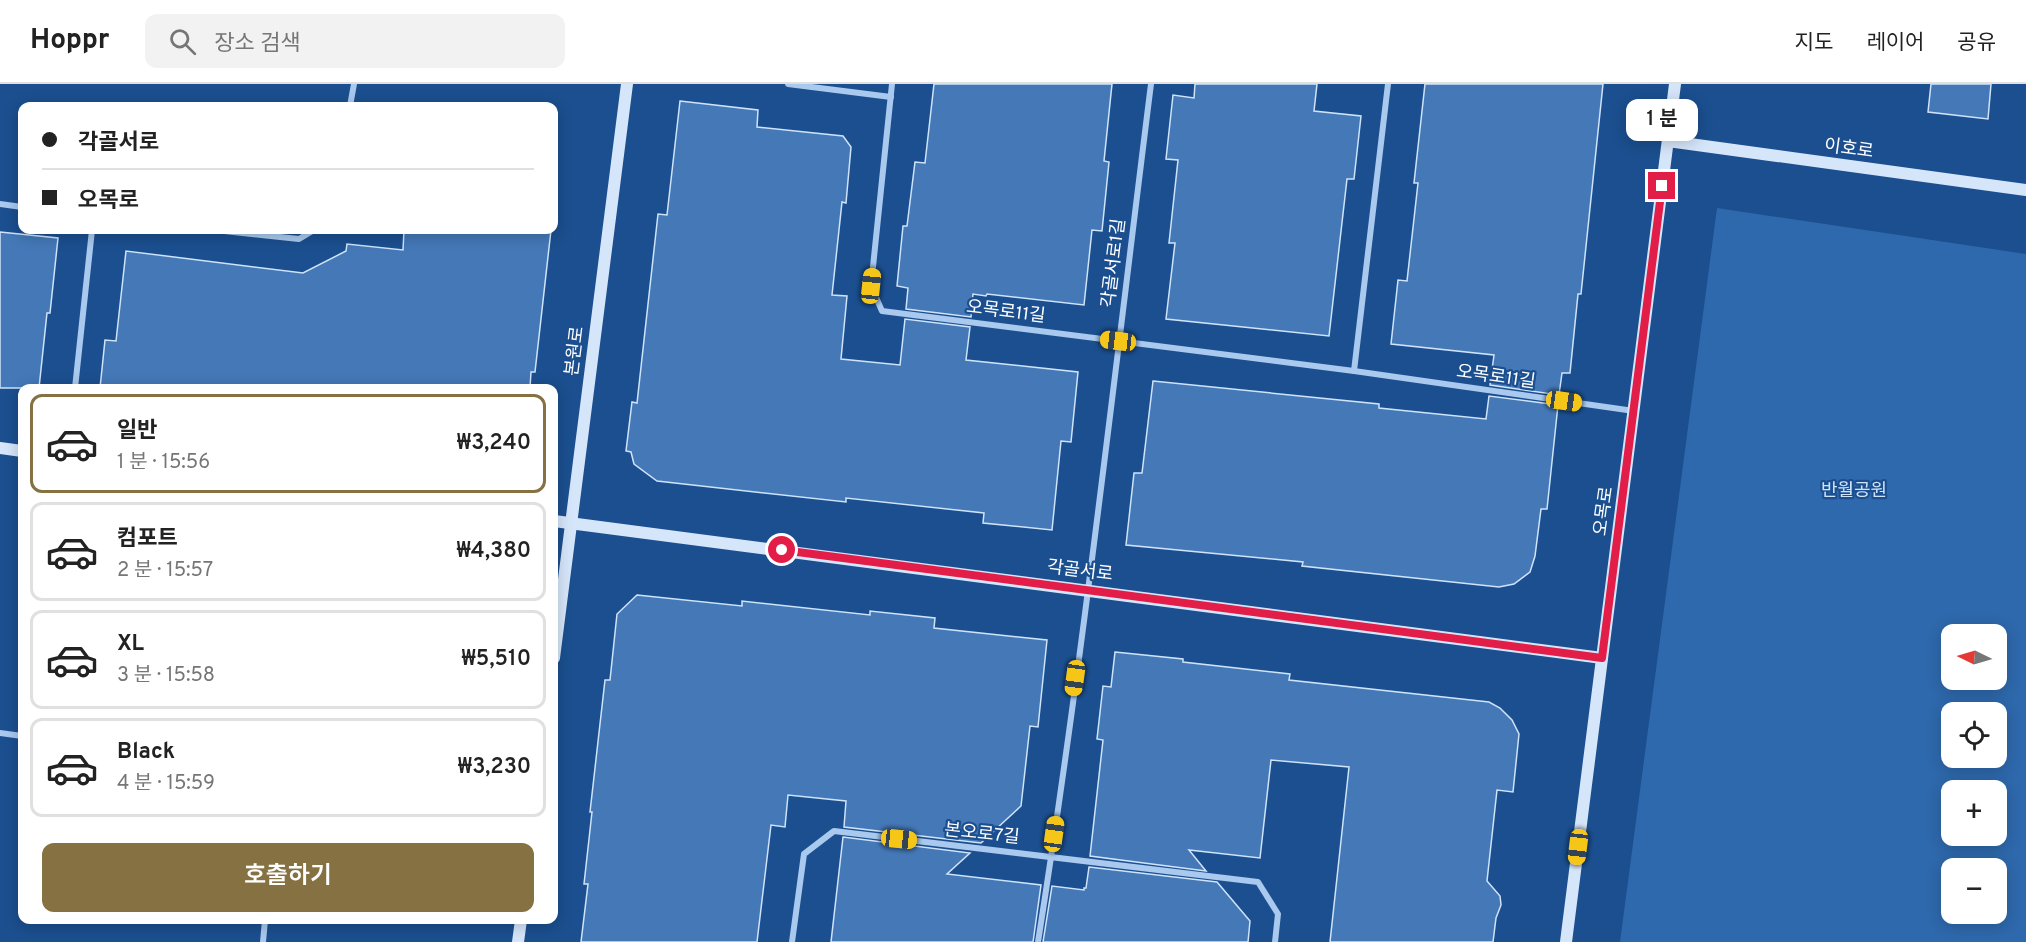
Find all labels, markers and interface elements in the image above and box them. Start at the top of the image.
search box [145,14,565,68]
text: Hoppr [30,23,109,59]
icon: search [166,25,199,58]
text: 지도 [1795,30,1833,57]
text: 레이어 [1866,30,1924,57]
text: 공유 [1957,30,1996,57]
text: 장소 검색 [214,31,300,58]
callout: 1 분 [1626,99,1698,141]
text: 1 분 [1646,107,1678,133]
text: 각골서로 [78,130,159,157]
street label: 이호로 [1823,135,1875,164]
route end [1648,172,1675,199]
text: 오목로 [78,188,139,215]
street label: 각골서로1길 [1098,217,1131,309]
car [860,267,882,305]
street label: 오목로11길 [965,296,1047,329]
street label: 본원로 [561,325,590,377]
car [1099,330,1137,352]
street label: 오목로11길 [1455,361,1537,394]
car [1545,390,1583,412]
icon: car [45,417,99,471]
text: 일반 [117,418,157,445]
text: ₩3,240 [457,430,531,457]
text: 1 분 · 15:56 [117,450,210,476]
park label: 반월공원 [1821,480,1887,503]
street label: 오목로 [1590,485,1619,537]
icon: car [45,525,99,579]
text: 컴포트 [117,526,178,553]
route start [768,536,795,563]
text: ₩4,380 [456,538,531,565]
street label: 각골서로 [1046,556,1114,587]
text: 2 분 · 15:57 [117,558,213,584]
north arrow [1941,624,2007,690]
map controls [1941,624,2007,924]
text: XL [117,631,144,658]
icon: car [45,633,99,687]
text: ₩5,510 [461,646,531,673]
car [1064,659,1086,697]
text: 3 분 · 15:58 [117,663,215,689]
button: locate [1941,702,2007,768]
text: Black [117,739,175,766]
icon: car [45,741,99,795]
text: ₩3,230 [458,754,531,781]
text: 4 분 · 15:59 [117,771,215,797]
button: + [1941,780,2007,846]
car [1043,815,1065,853]
street label: 본오로7길 [943,819,1021,850]
car [880,828,918,850]
car [1567,828,1589,866]
button: 호출하기 [42,843,534,912]
button: − [1941,858,2007,924]

